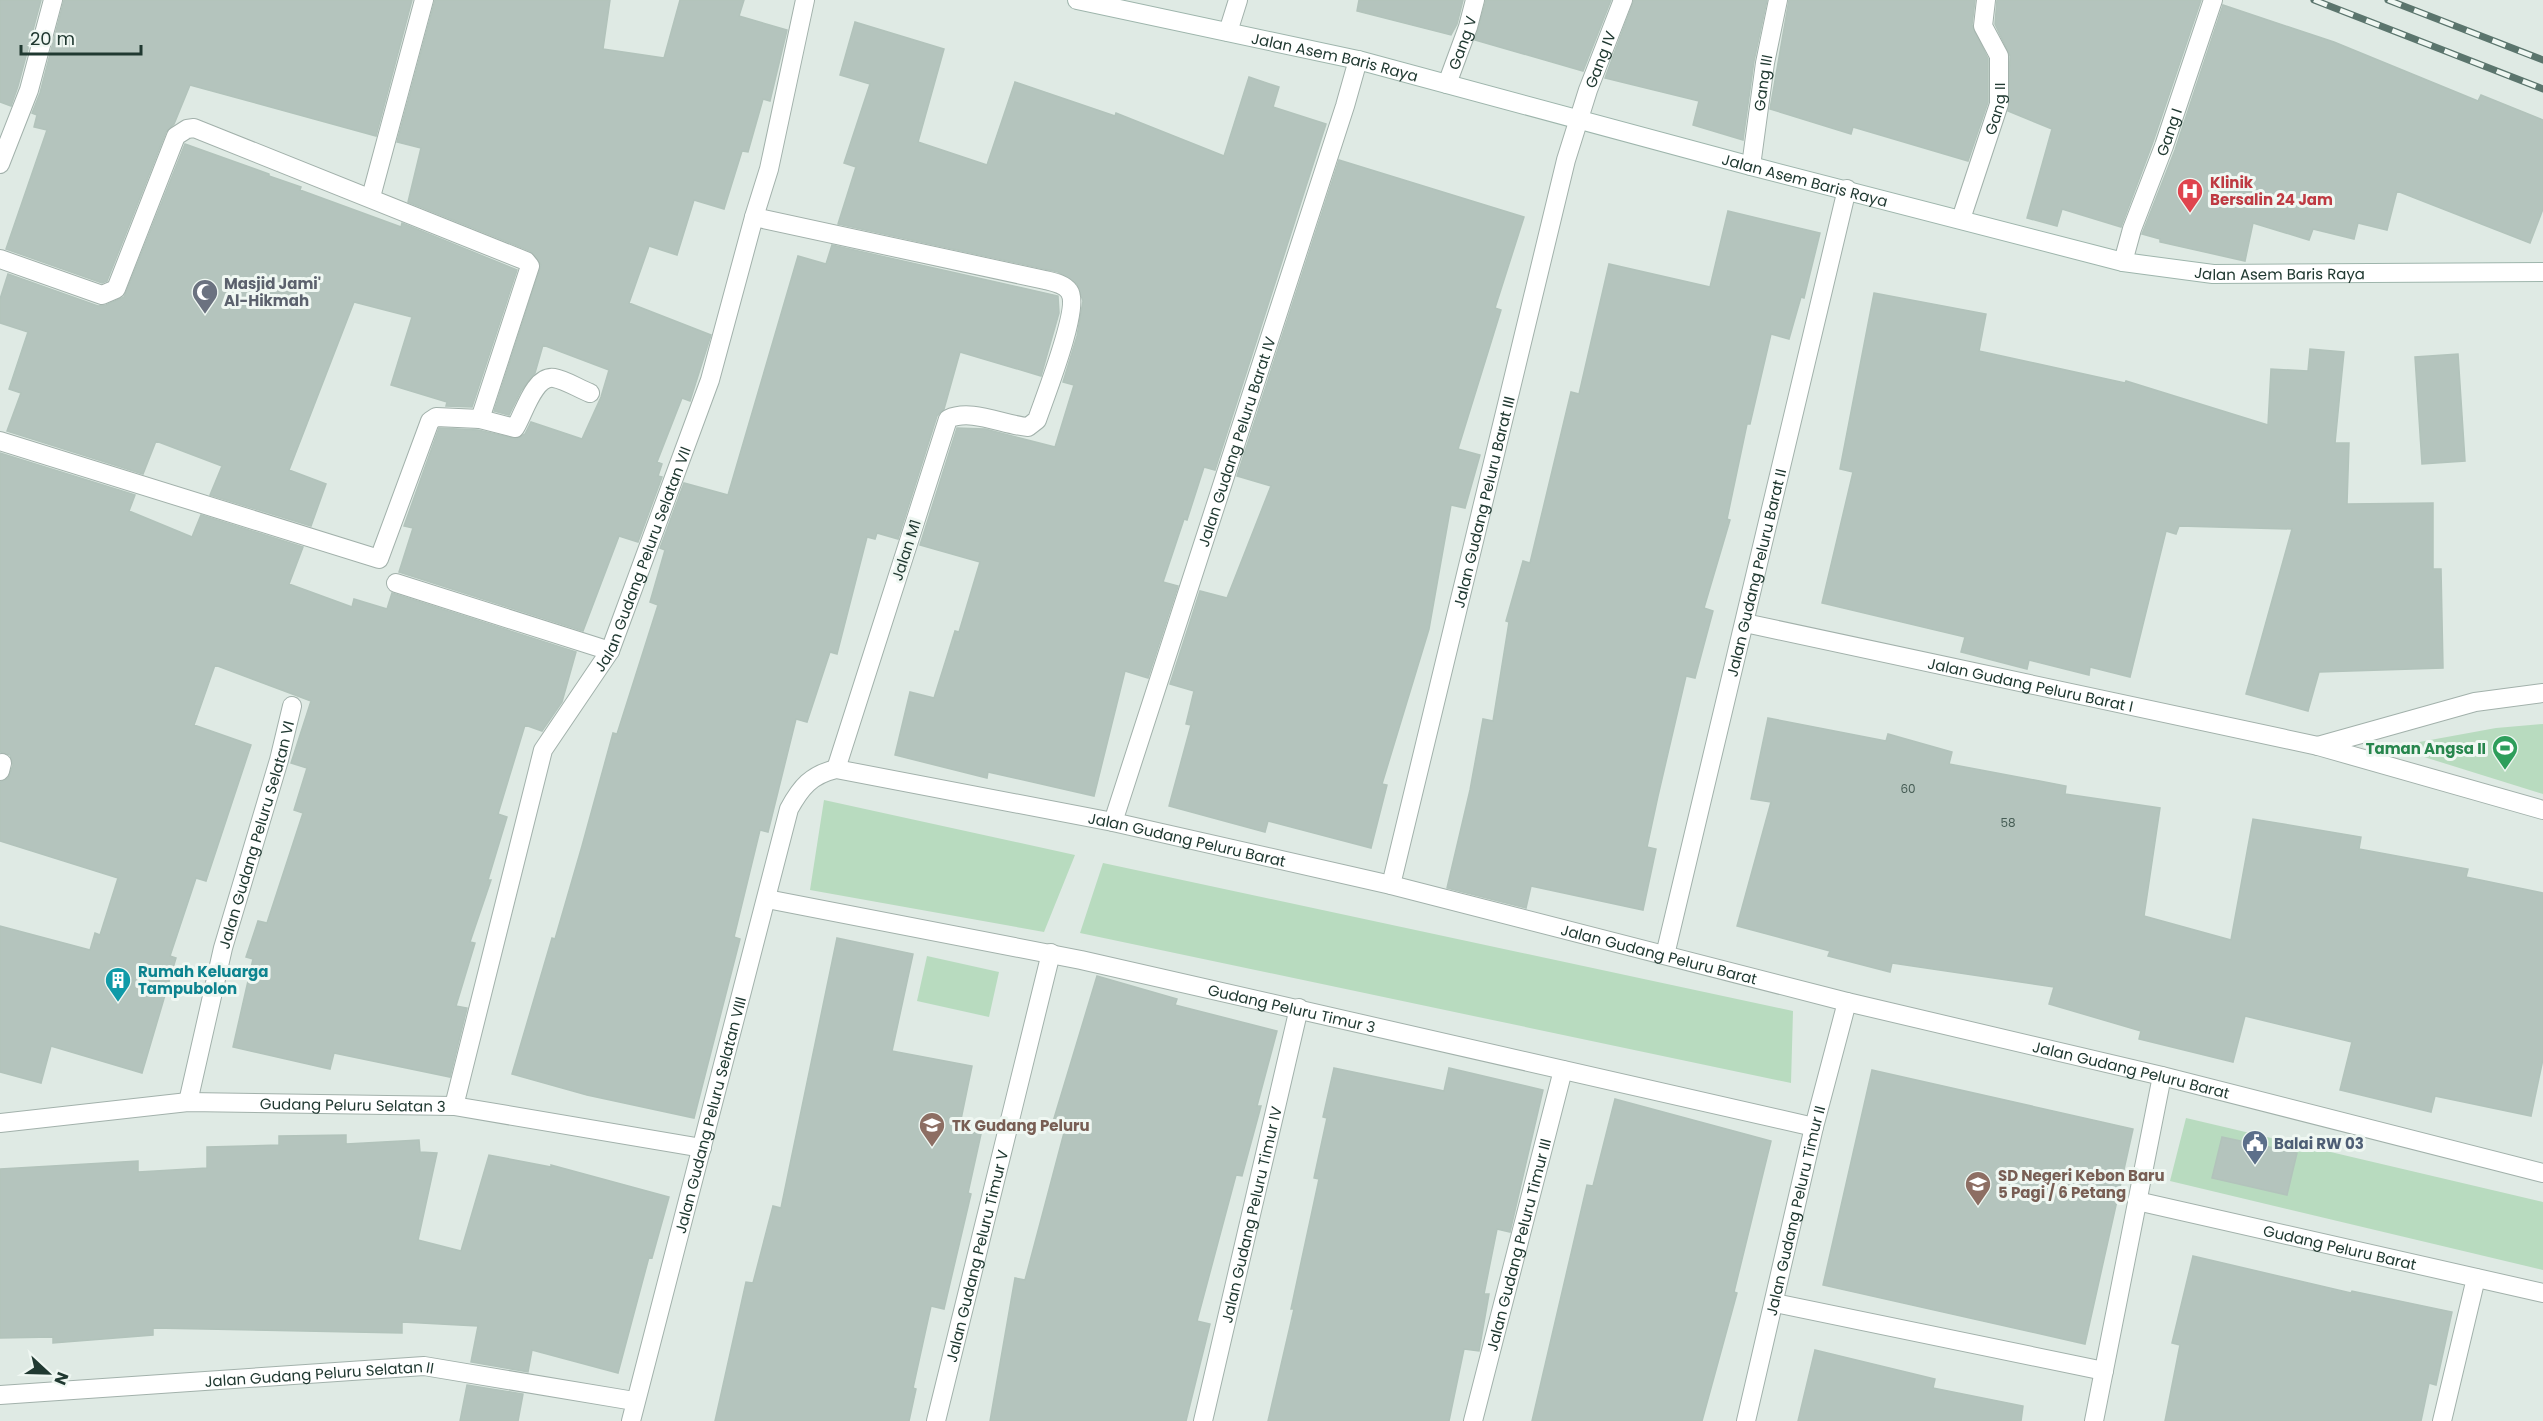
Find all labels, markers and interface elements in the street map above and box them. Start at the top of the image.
street label: Gang V [1443,14,1481,72]
scale bar [21,18,141,56]
text: 20 m [30,26,75,51]
street label: Jalan Asem Baris Raya [1250,27,1421,86]
street label: Gang IV [1579,28,1620,91]
street label: Gang III [1748,53,1777,112]
street label: Gang II [1979,83,2010,137]
street label: Gang I [2151,105,2187,159]
street label: Jalan Asem Baris Raya [1720,148,1890,211]
place label: Klinik Bersalin 24 Jam [2210,172,2333,210]
hospital icon: Klinik Bersalin 24 Jam [2175,176,2205,214]
street label: Jalan Asem Baris Raya [2193,261,2365,285]
place label: Masjid Jami' Al-Hikmah [224,273,321,311]
mosque icon: Masjid Jami' Al-Hikmah [190,277,220,315]
street label: Jalan Gudang Peluru Barat IV [1192,334,1280,549]
street label: Jalan Gudang Peluru Barat III [1448,394,1519,610]
street label: Jalan Gudang Peluru Selatan VII [589,443,695,676]
street label: Jalan Gudang Peluru Barat II [1721,466,1791,679]
street label: Jalan M1 [886,517,926,583]
street label: Jalan Gudang Peluru Barat I [1926,652,2135,717]
street label: Jalan Gudang Peluru Selatan VI [213,719,299,951]
sports icon: Taman Angsa II [2490,733,2520,771]
place label: Taman Angsa II [2366,738,2486,759]
house number: 60 [1900,780,1916,797]
street label: Jalan Gudang Peluru Barat [1086,807,1288,871]
house number: 58 [2000,814,2016,831]
street label: Jalan Gudang Peluru Barat [1559,919,1760,989]
place label: Rumah Keluarga Tampubolon [138,961,268,999]
building icon: Rumah Keluarga Tampubolon [103,965,133,1003]
street label: Gudang Peluru Timur 3 [1206,979,1378,1037]
street label: Jalan Gudang Peluru Selatan VIII [669,994,751,1236]
street label: Jalan Gudang Peluru Barat [2031,1035,2232,1103]
street label: Gudang Peluru Selatan 3 [260,1093,446,1116]
street label: Jalan Gudang Peluru Timur II [1760,1103,1830,1318]
street label: Jalan Gudang Peluru Timur IV [1216,1104,1286,1325]
school or university icon: TK Gudang Peluru [917,1110,947,1148]
place label: TK Gudang Peluru [952,1115,1090,1136]
public building icon: Balai RW 03 [2240,1128,2270,1166]
place label: Balai RW 03 [2274,1133,2364,1154]
street label: Jalan Gudang Peluru Timur III [1481,1136,1556,1353]
street label: Jalan Gudang Peluru Timur V [940,1148,1013,1364]
place label: SD Negeri Kebon Baru 5 Pagi / 6 Petang [1998,1165,2165,1203]
school or university icon: SD Negeri Kebon Baru 5 Pagi / 6 Petang [1963,1169,1993,1207]
street label: Gudang Peluru Barat [2261,1219,2418,1274]
north arrow [18,1343,78,1403]
street label: Jalan Gudang Peluru Selatan II [204,1355,436,1391]
text: N [49,1369,74,1388]

